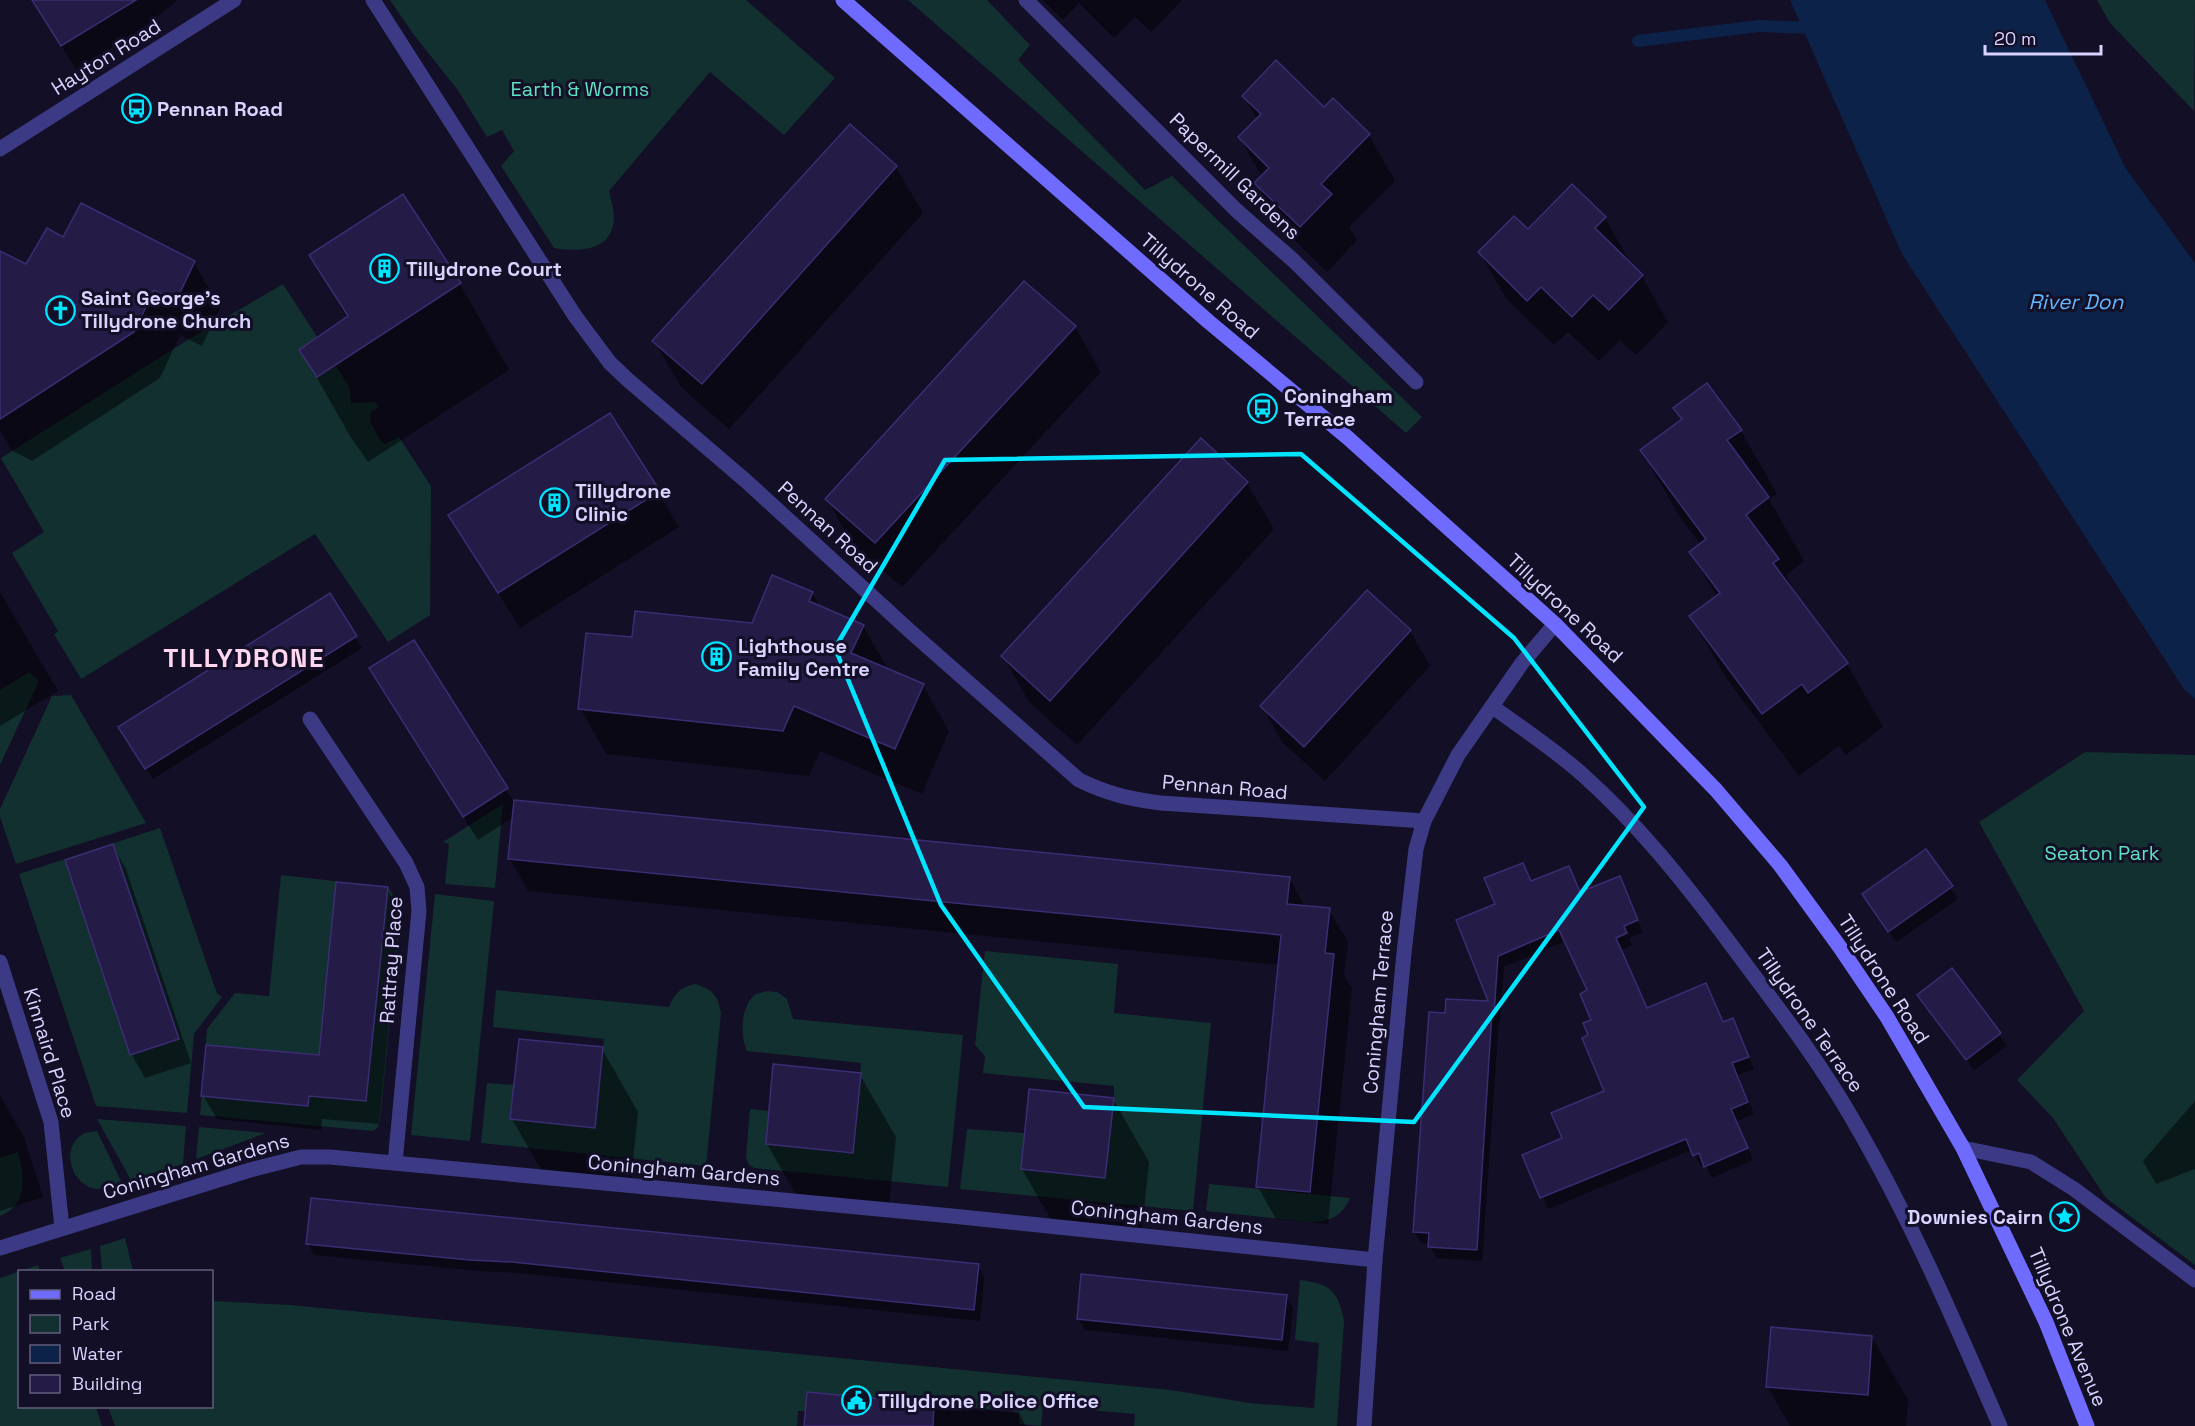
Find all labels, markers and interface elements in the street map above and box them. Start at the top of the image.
street label: Hayton Road [46,13,166,101]
scale bar [1985,18,2100,56]
text: 20 m [1994,27,2037,50]
park label: Earth & Worms [511,76,649,102]
bus stop icon: Pennan Road [120,93,152,125]
place label: Pennan Road [157,96,283,122]
street label: Papermill Gardens [1164,107,1306,245]
street label: Tillydrone Road [1135,227,1265,345]
building icon: Tillydrone Court [369,253,401,285]
place label: Tillydrone Court [406,256,562,282]
place label: Saint George's Tillydrone Church [81,285,251,334]
water label: River Don [2029,288,2125,315]
church icon: Saint George's Tillydrone Church [44,294,76,326]
place label: Coningham Terrace [1284,383,1393,432]
bus stop icon: Coningham Terrace [1247,392,1279,424]
street label: Pennan Road [772,475,884,579]
place label: Tillydrone Clinic [575,478,671,527]
building icon: Tillydrone Clinic [538,487,570,519]
street label: Tillydrone Road [1502,548,1628,668]
place label: Lighthouse Family Centre [738,633,870,682]
district label: TILLYDRONE [163,641,325,675]
building icon: Lighthouse Family Centre [701,641,733,673]
street label: Pennan Road [1161,769,1289,805]
park label: Seaton Park [2044,840,2160,866]
street label: Rattray Place [374,895,408,1025]
street label: Coningham Terrace [1357,909,1399,1095]
street label: Tillydrone Road [1832,909,1936,1049]
street label: Tillydrone Terrace [1750,942,1870,1098]
street label: Kinnaird Place [18,985,82,1121]
street label: Coningham Gardens [100,1127,292,1205]
street label: Coningham Gardens [587,1149,781,1191]
street label: Coningham Gardens [1070,1194,1264,1240]
place icon: Downies Cairn [2048,1201,2080,1233]
place label: Downies Cairn [1907,1204,2043,1230]
street label: Tillydrone Avenue [2023,1243,2113,1411]
legend [18,1270,213,1408]
text: Road [72,1282,116,1305]
text: Park [72,1312,110,1335]
text: Water [72,1342,123,1365]
text: Building [72,1372,142,1395]
public building icon: Tillydrone Police Office [841,1385,873,1417]
place label: Tillydrone Police Office [878,1388,1099,1414]

